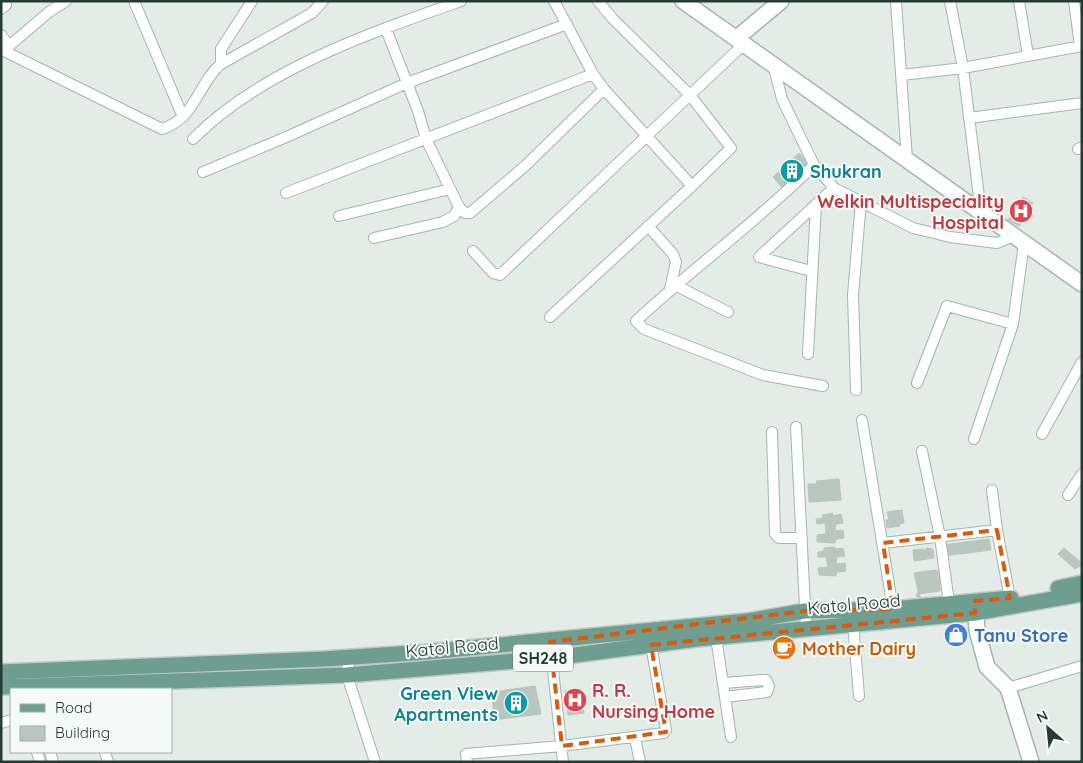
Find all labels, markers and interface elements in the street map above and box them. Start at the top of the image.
building icon: Shukran [779,158,805,184]
place label: Shukran [810,160,882,183]
place label: Welkin Multispeciality Hospital [817,190,1004,234]
hospital icon: Welkin Multispeciality Hospital [1008,198,1034,224]
street label: Katol Road [806,588,902,620]
shop icon: Tanu Store [943,622,969,648]
place label: Tanu Store [974,624,1068,647]
street label: Katol Road [404,631,500,663]
cafe icon: Mother Dairy [771,635,797,661]
place label: Mother Dairy [802,637,916,660]
road number: SH248 [513,644,573,671]
place label: R. R. Nursing Home [592,679,715,723]
place label: Green View Apartments [394,682,498,726]
hospital icon: R. R. Nursing Home [562,687,588,713]
legend [10,688,172,753]
building icon: Green View Apartments [503,690,529,716]
text: Road [55,698,92,717]
north arrow [1023,703,1073,753]
text: N [1033,706,1051,727]
text: Building [55,723,110,742]

